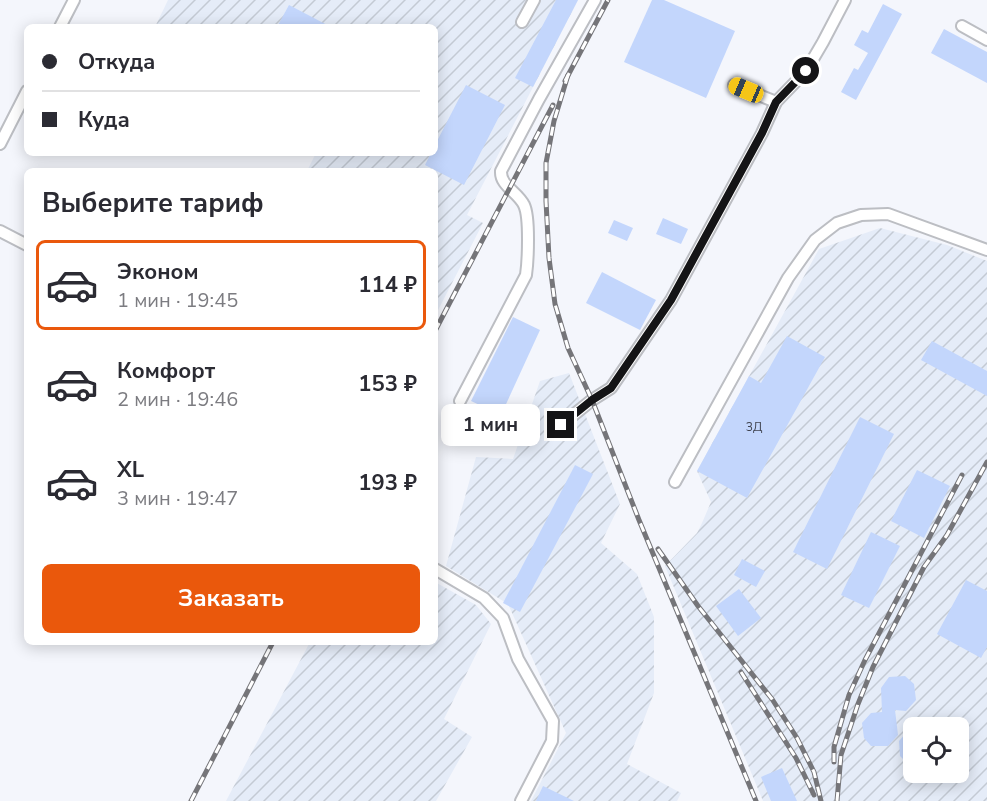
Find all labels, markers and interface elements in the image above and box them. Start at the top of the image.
text: Откуда [78,47,155,77]
route start [792,57,819,84]
car [726,75,766,105]
text: Куда [78,105,130,135]
text: Выберите тариф [42,185,264,222]
text: Эконом [117,257,199,287]
icon: car [45,258,99,312]
text: 114 ₽ [358,270,417,300]
text: 1 мин · 19:45 [117,287,238,314]
text: Комфорт [117,356,215,386]
icon: car [45,357,99,411]
text: 153 ₽ [358,369,417,399]
text: 2 мин · 19:46 [117,386,238,413]
callout: 1 мин [441,404,540,446]
text: 1 мин [463,411,518,438]
route end [547,411,574,438]
house number: 3Д [746,419,763,435]
text: XL [117,455,144,485]
icon: car [45,456,99,510]
text: 193 ₽ [358,468,417,498]
text: 3 мин · 19:47 [117,485,238,512]
button: Заказать [42,564,420,633]
map controls [903,717,969,783]
button: locate [903,717,969,783]

